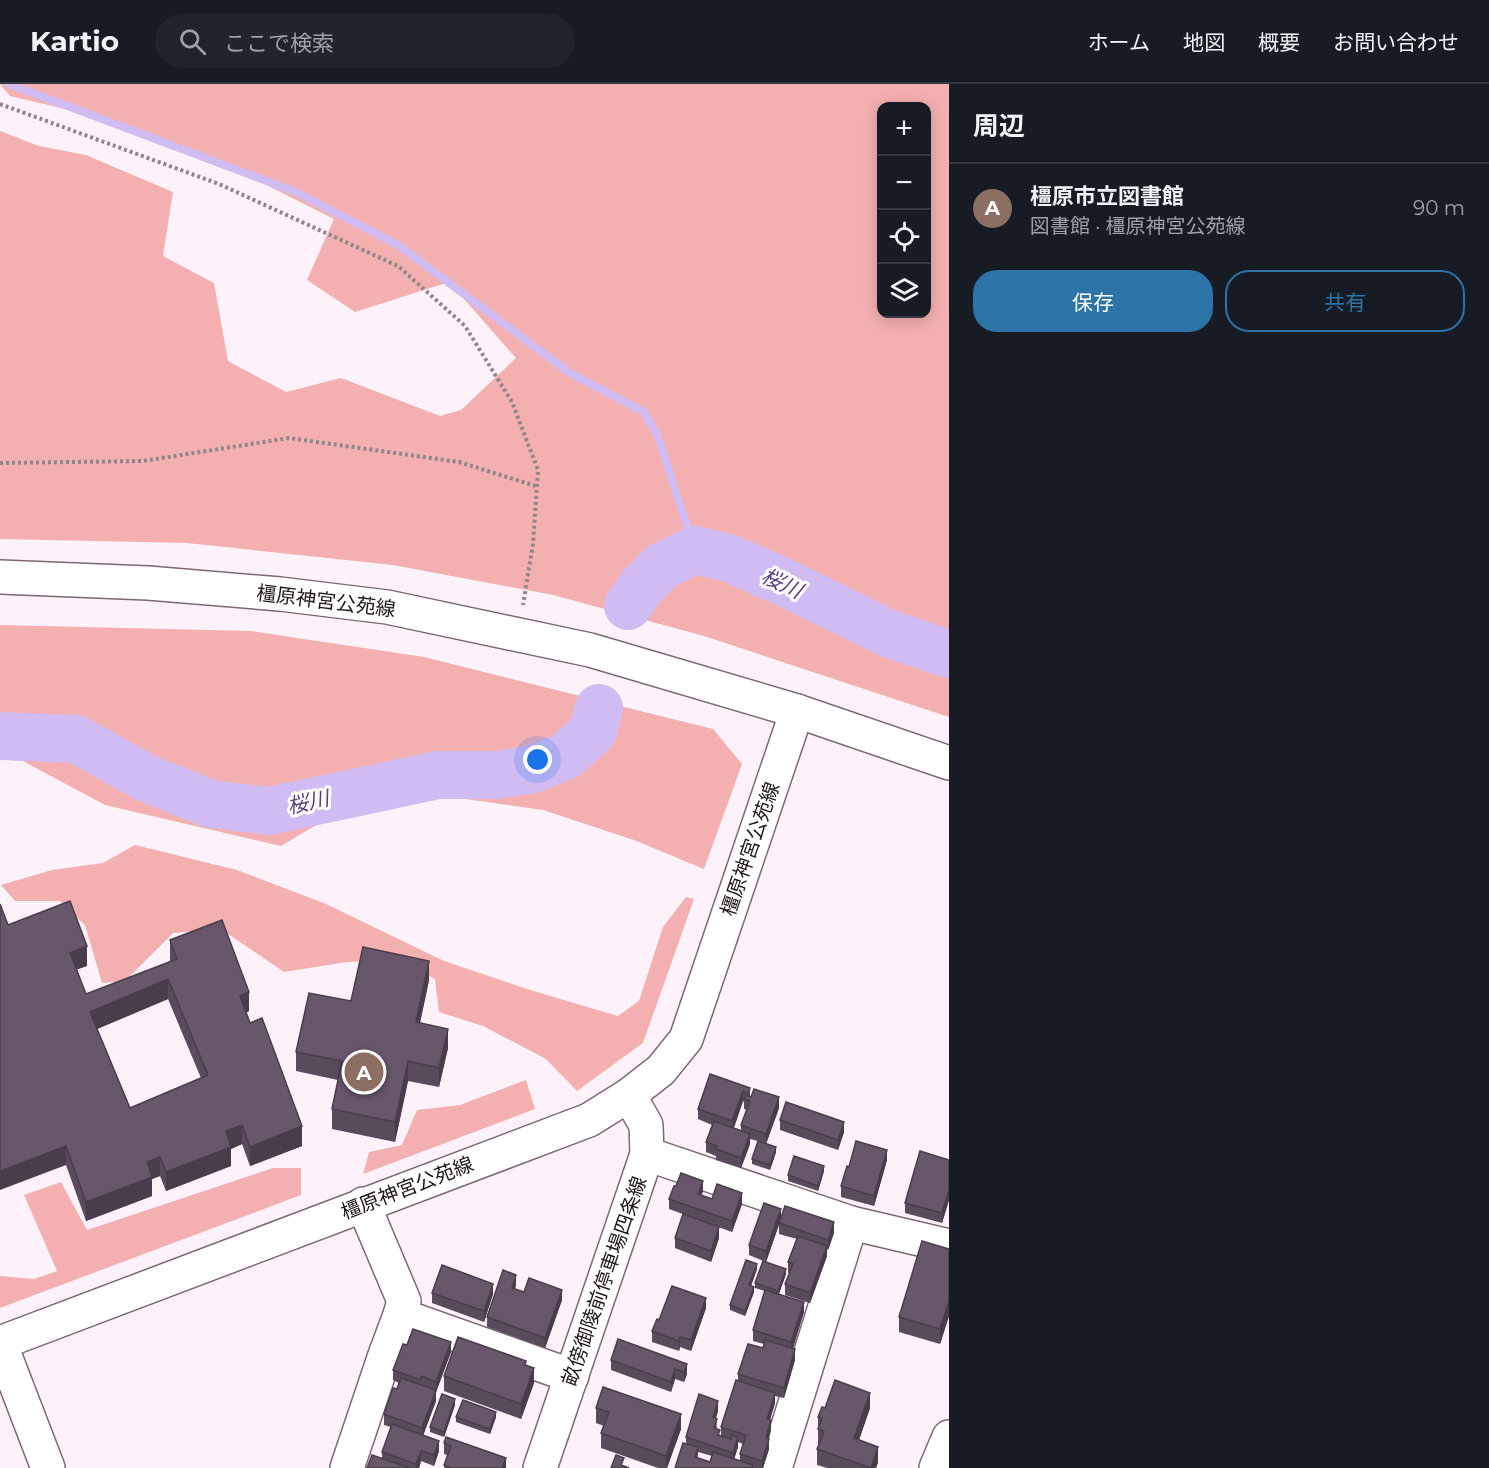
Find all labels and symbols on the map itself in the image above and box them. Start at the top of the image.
water label: 桜川 [758,563,808,604]
street label: 橿原神宮公苑線 [255,581,397,621]
your location [523,745,552,774]
street label: 橿原神宮公苑線 [716,779,784,919]
water label: 桜川 [285,785,333,819]
pin: A [344,1050,384,1094]
street label: 橿原神宮公苑線 [337,1152,477,1224]
street label: 畝傍御陵前停車場四条線 [557,1173,651,1389]

